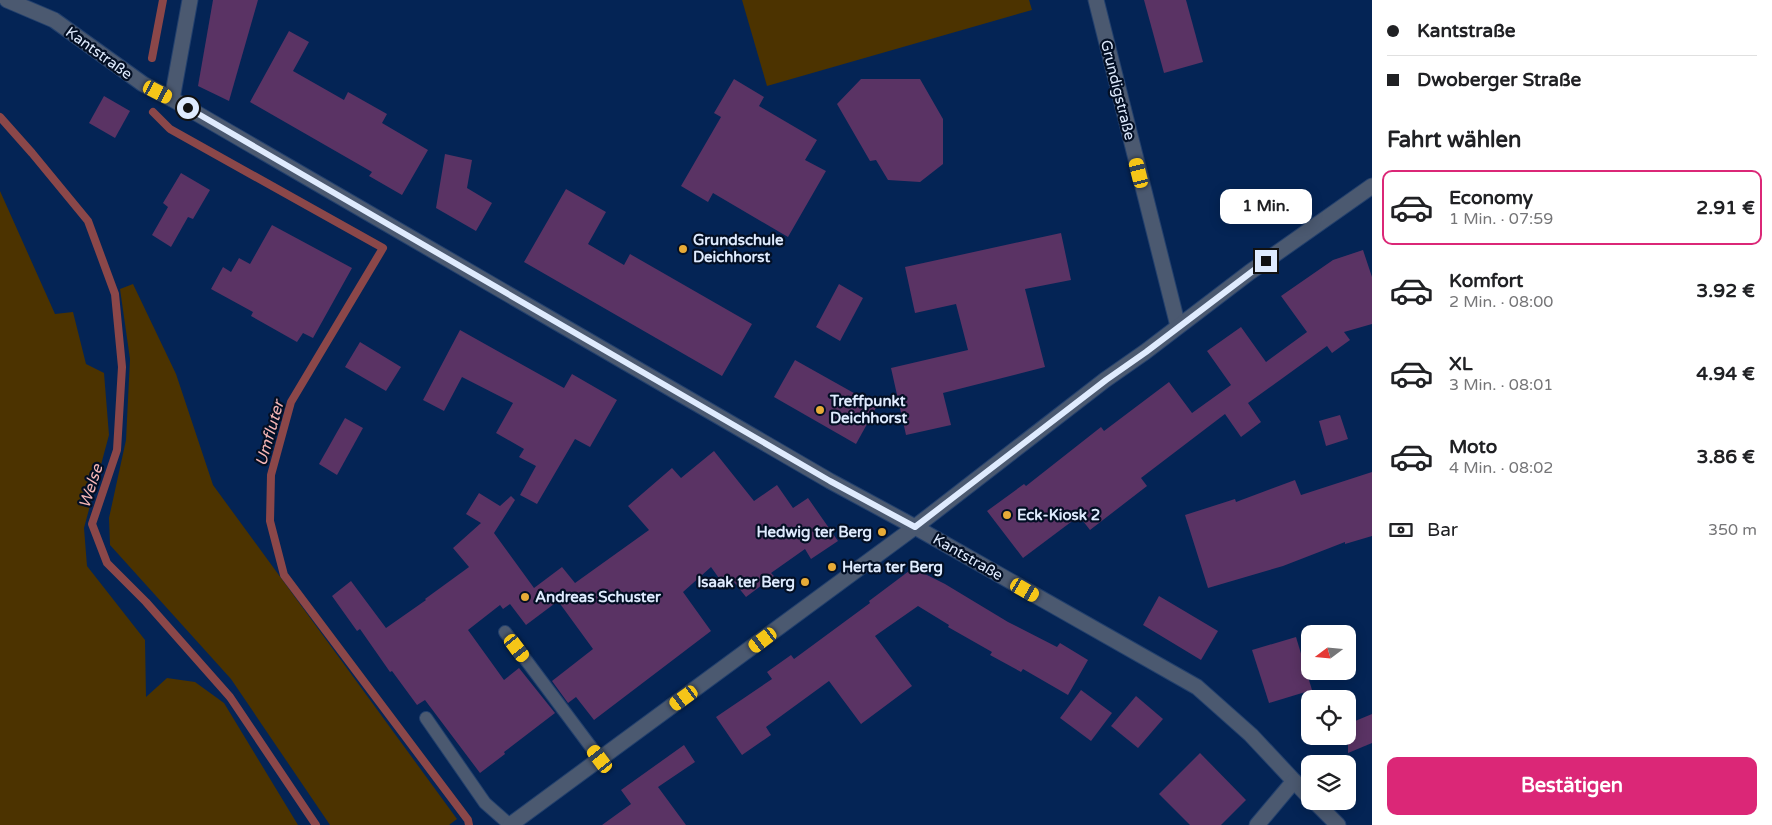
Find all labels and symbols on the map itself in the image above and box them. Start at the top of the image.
street label: Kantstraße [62,23,136,83]
street label: Grundigstraße [1097,38,1139,142]
car [141,79,174,105]
route start [177,97,199,119]
car [1128,157,1149,189]
callout: 1 Min. [1220,188,1312,224]
place label: Grundschule Deichhorst [693,231,784,266]
marker: Grundschule Deichhorst [677,243,689,255]
route end [1255,250,1277,272]
place label: Treffpunkt Deichhorst [829,392,907,427]
water label: Umfluter [251,396,289,468]
marker: Treffpunkt Deichhorst [814,404,826,416]
water label: Welse [74,461,108,511]
place label: Eck-Kiosk 2 [1017,506,1100,524]
marker: Eck-Kiosk 2 [1001,509,1013,521]
place label: Hedwig ter Berg [756,523,872,542]
marker: Hedwig ter Berg [876,526,888,538]
street label: Kantstraße [930,530,1006,584]
place label: Herta ter Berg [842,558,943,577]
marker: Herta ter Berg [826,561,838,573]
place label: Isaak ter Berg [697,573,795,592]
marker: Isaak ter Berg [799,576,811,588]
car [1008,576,1041,604]
place label: Andreas Schuster [535,588,661,606]
marker: Andreas Schuster [519,591,531,603]
car [746,625,779,655]
north arrow [1301,625,1356,680]
car [501,632,532,664]
car [667,683,700,713]
car [584,743,615,775]

